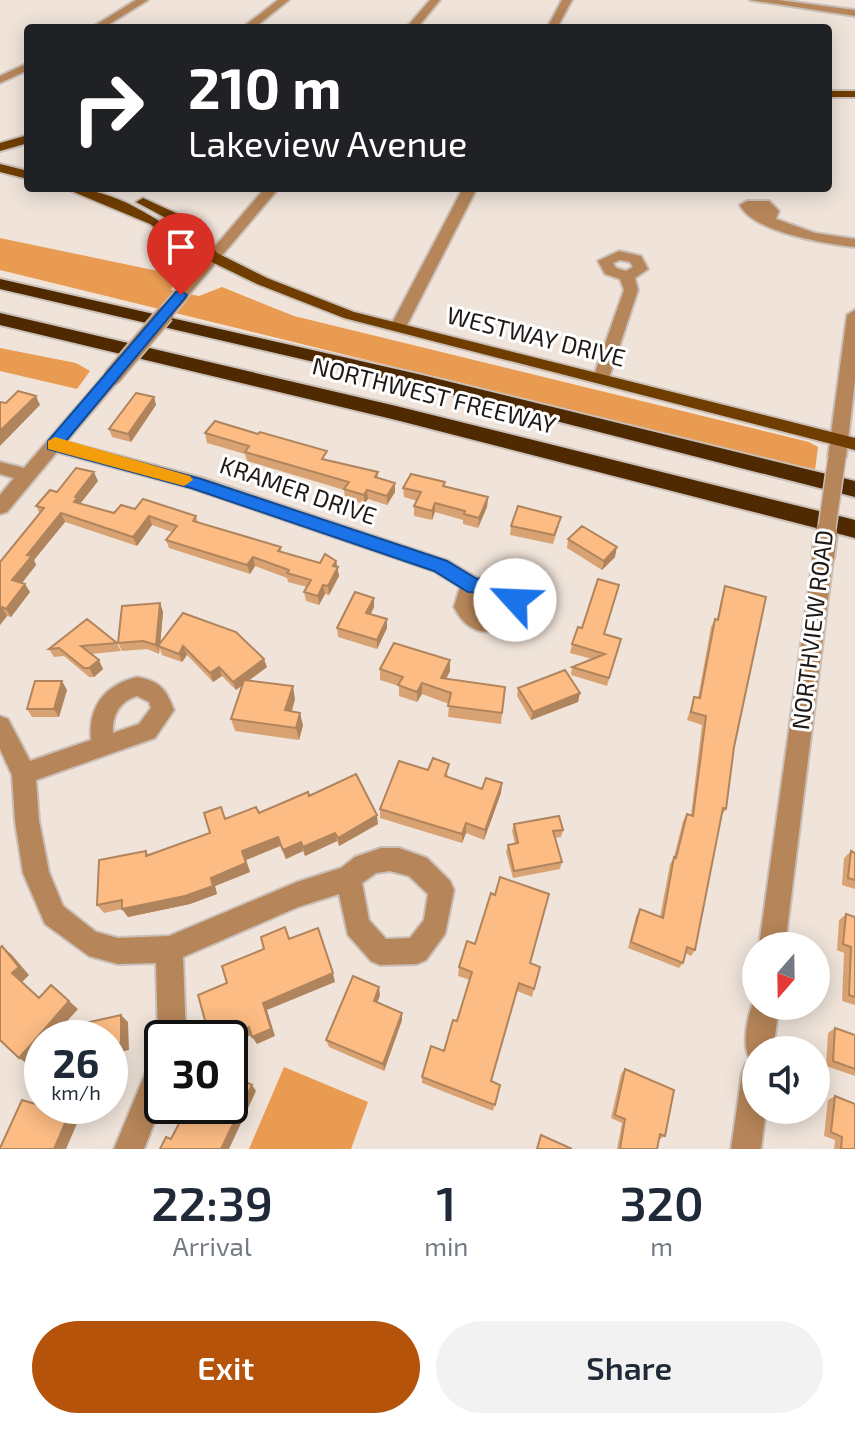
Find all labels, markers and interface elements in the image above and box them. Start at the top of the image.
text: 210 m [188,53,342,120]
icon: right [56,56,160,160]
text: Lakeview Avenue [188,121,467,164]
pin [147,213,215,295]
icon: arrive [159,225,203,269]
street label: WESTWAY DRIVE [444,299,629,372]
street label: NORTHWEST FREEWAY [310,350,560,439]
street label: KRAMER DRIVE [216,449,381,530]
street label: NORTHVIEW ROAD [785,528,838,731]
position arrow [473,558,557,642]
north arrow [742,932,830,1020]
map controls [742,932,830,1124]
speed limit sign: 30 [144,1020,248,1124]
button: sound [742,1036,830,1124]
text: 26 [53,1038,99,1086]
text: km/h [51,1080,101,1104]
text: 22:39 [151,1173,273,1231]
text: 1 [436,1173,456,1231]
text: 320 [620,1173,704,1231]
text: Arrival [173,1230,252,1261]
text: min [424,1230,468,1261]
text: m [650,1230,673,1261]
button: Exit [32,1321,420,1413]
button: Share [436,1321,823,1413]

